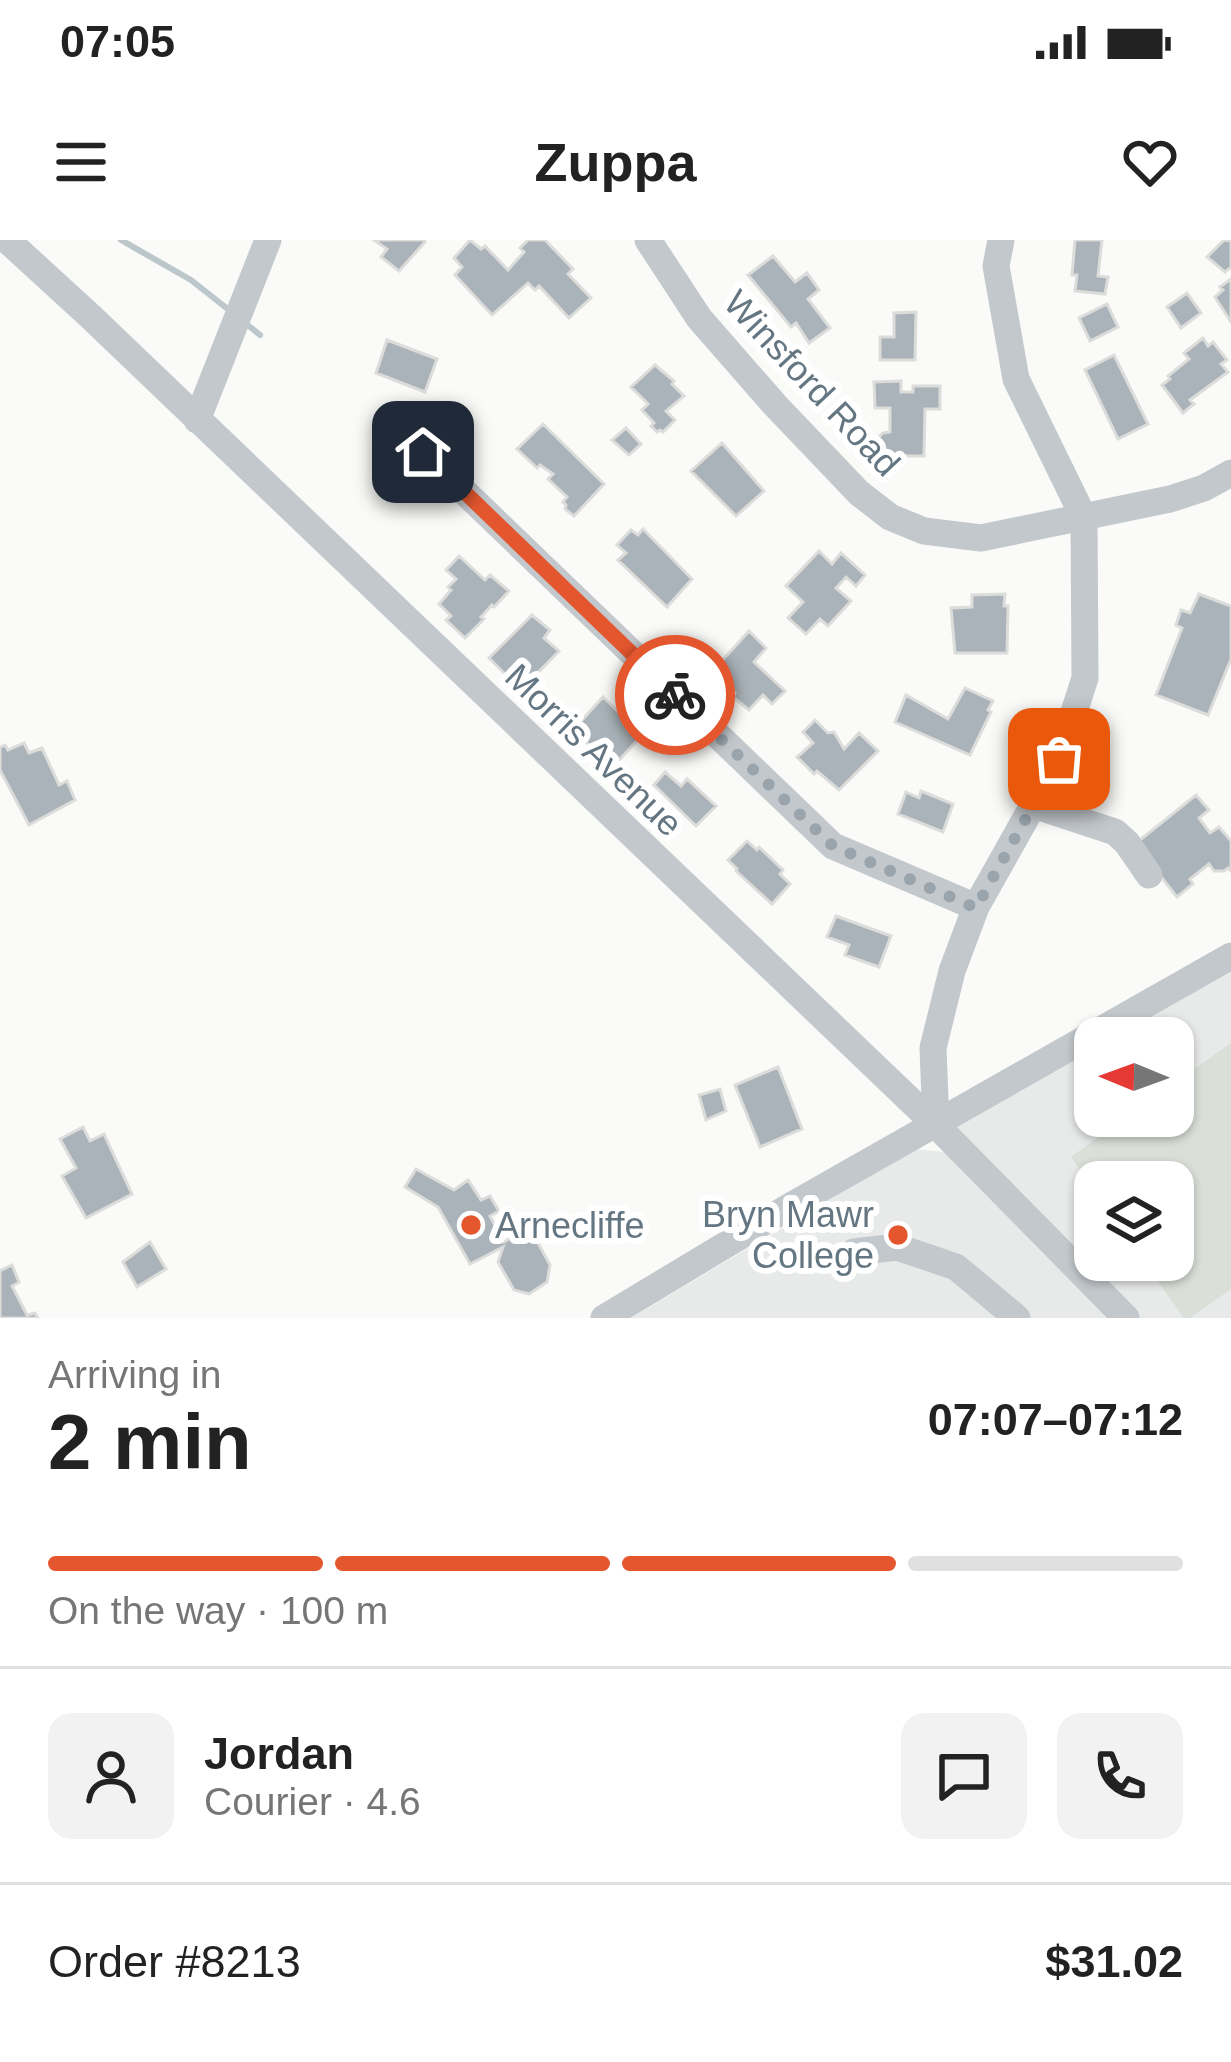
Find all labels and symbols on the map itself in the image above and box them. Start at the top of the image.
street label: Winsford Road [716,282,908,484]
pin [372,401,474,503]
courier [615,635,735,755]
street label: Morris Avenue [497,656,691,844]
pin [1008,708,1110,810]
north arrow [1074,1017,1194,1137]
place label: Bryn Mawr College [702,1194,874,1276]
place label: Arnecliffe [495,1205,644,1246]
marker: Arnecliffe [458,1212,484,1238]
marker: Bryn Mawr College [885,1222,911,1248]

